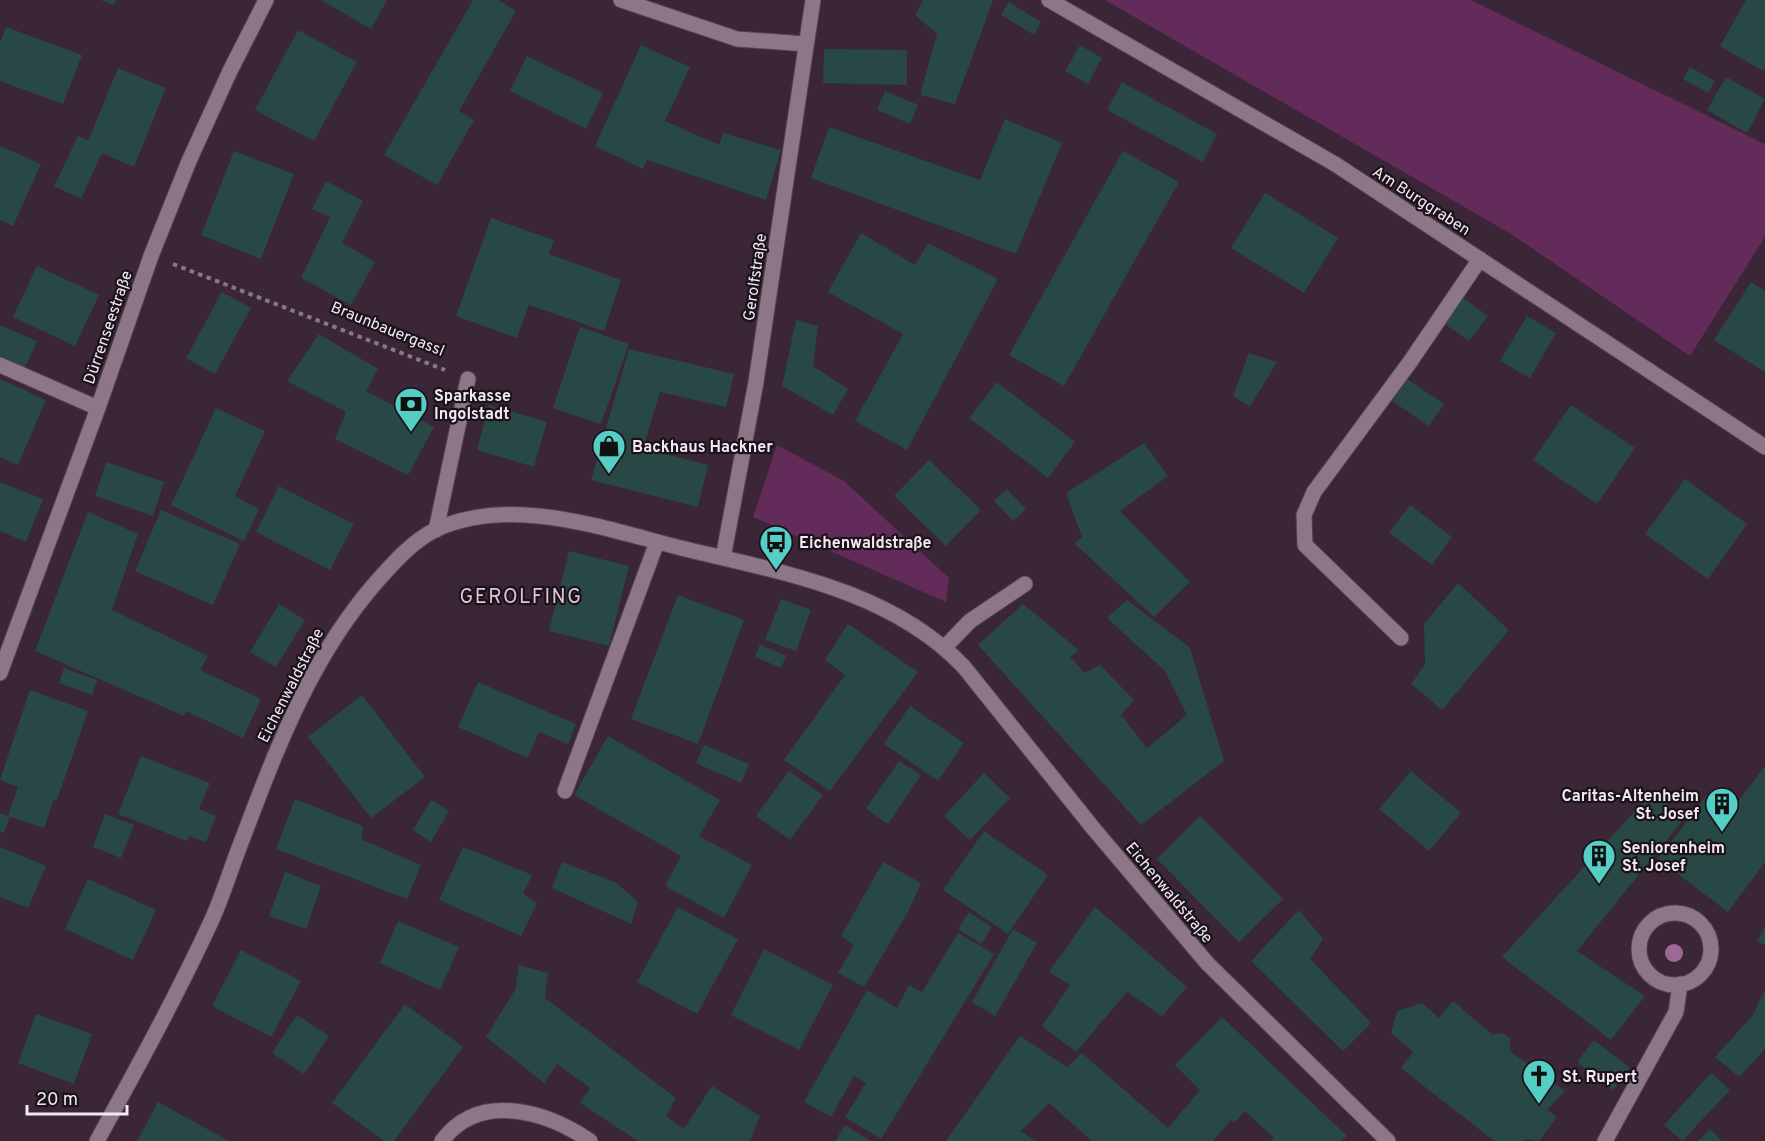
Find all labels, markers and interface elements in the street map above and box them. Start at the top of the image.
street label: Am Burggraben [1368,163,1474,241]
street label: Gerolfstraße [740,232,772,322]
street label: Dürrenseestraße [80,268,138,387]
street label: Braunbauergassl [327,298,447,362]
bank icon: Sparkasse Ingolstadt [393,386,429,433]
place label: Sparkasse Ingolstadt [434,387,511,425]
shop icon: Backhaus Hackner [591,428,627,475]
place label: Backhaus Hackner [632,438,773,458]
bus stop icon: Eichenwaldstraße [758,524,794,571]
place label: Eichenwaldstraße [799,534,931,554]
district label: GEROLFING [460,585,582,611]
street label: Eichenwaldstraße [254,625,329,747]
building icon: Caritas-Altenheim St. Josef [1704,786,1740,833]
place label: Caritas-Altenheim St. Josef [1562,787,1699,825]
building icon: Seniorenheim St. Josef [1581,838,1617,885]
street label: Eichenwaldstraße [1120,839,1217,948]
place label: Seniorenheim St. Josef [1622,839,1725,877]
church icon: St. Rupert [1521,1058,1557,1105]
place label: St. Rupert [1562,1068,1637,1088]
scale bar [27,1078,128,1116]
text: 20 m [36,1089,78,1112]

